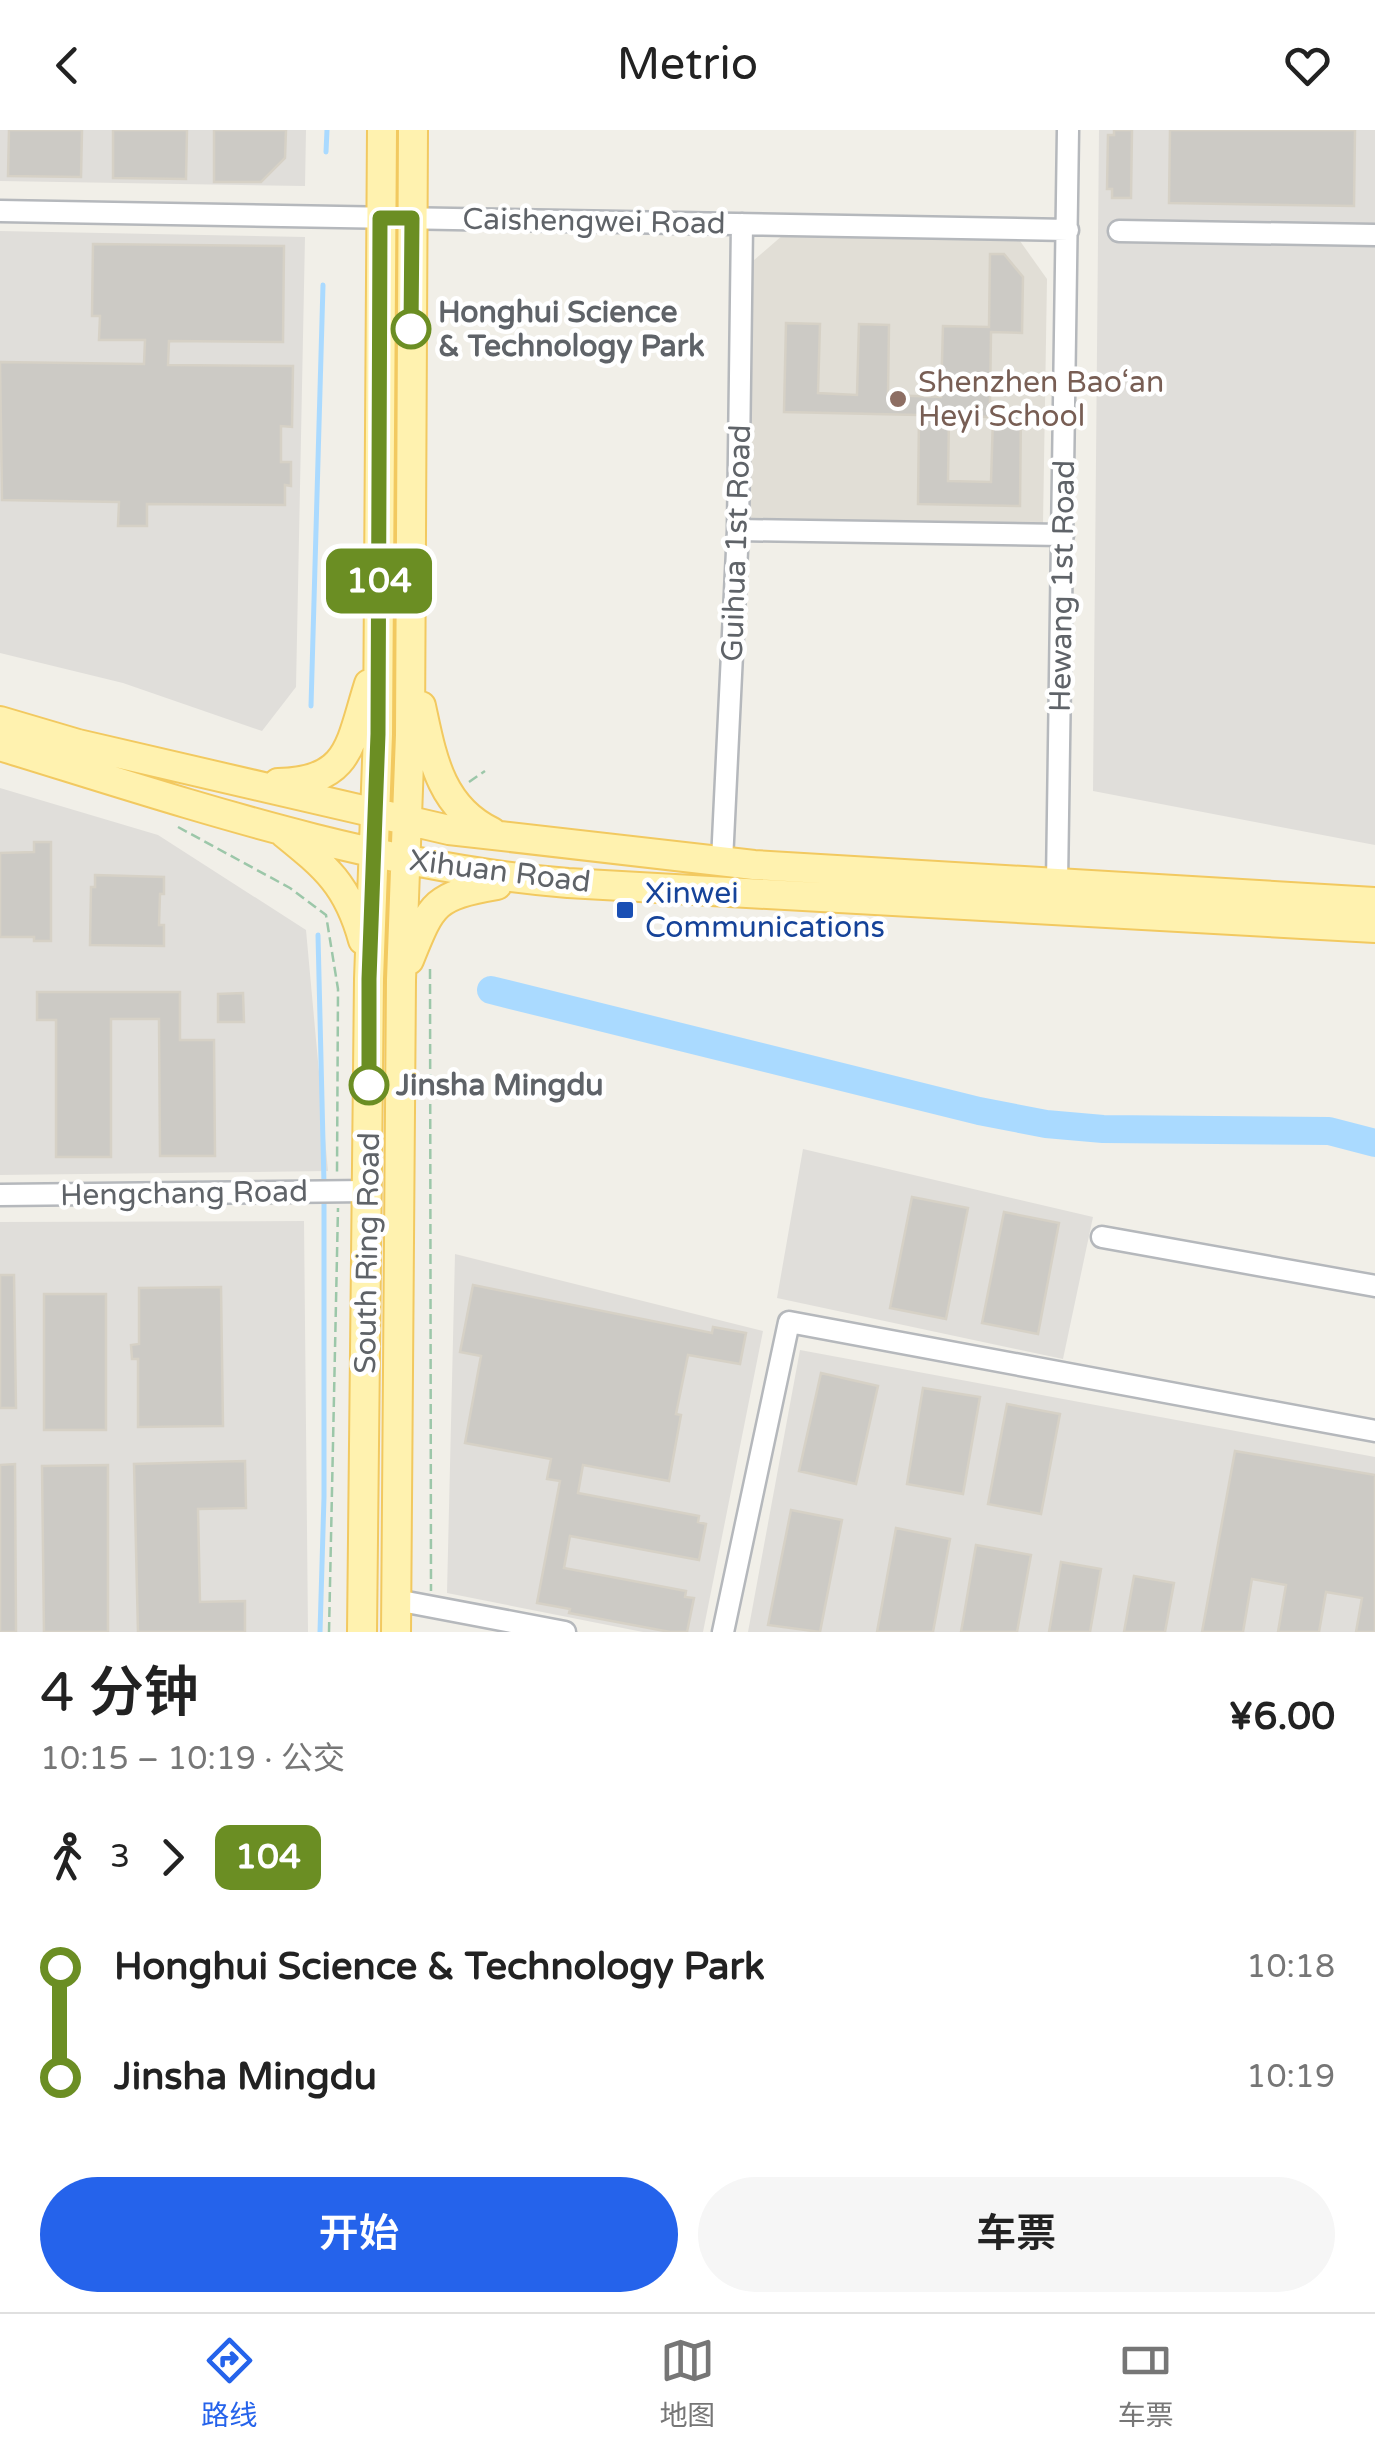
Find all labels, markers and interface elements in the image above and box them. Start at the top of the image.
icon: back [40,38,95,93]
text: Metrio [617,38,758,92]
icon: heart [1280,38,1335,93]
street label: Caishengwei Road [462,201,726,242]
place label: Honghui Science & Technology Park [438,294,705,365]
marker: Honghui Science & Technology Park [392,310,430,348]
place label: Shenzhen Bao‘an Heyi School [918,364,1164,435]
marker: Shenzhen Bao‘an Heyi School [887,388,909,410]
street label: Guihua 1st Road [714,424,759,662]
street label: Hewang 1st Road [1042,460,1083,712]
line badge: 104 [322,548,436,614]
text: 104 [346,560,412,602]
street label: Xihuan Road [407,842,593,901]
place label: Xinwei Communications [645,875,885,946]
marker: Xinwei Communications [614,899,636,921]
marker: Jinsha Mingdu [350,1066,388,1104]
place label: Jinsha Mingdu [395,1067,604,1104]
street label: South Ring Road [347,1132,388,1374]
street label: Hengchang Road [60,1173,308,1214]
text: 4 分钟 [40,1661,199,1727]
text: ¥6.00 [1229,1694,1335,1740]
text: 10:15 – 10:19 · 公交 [40,1740,345,1778]
icon: walk [40,1830,95,1885]
icon: forward [145,1830,200,1885]
text: 104 [235,1836,301,1878]
text: 3 [110,1838,130,1876]
text: Honghui Science & Technology Park [114,1944,765,1990]
text: 10:18 [1246,1948,1335,1986]
text: Jinsha Mingdu [114,2054,377,2100]
text: 10:19 [1246,2058,1335,2096]
button: 开始 [40,2177,678,2292]
button: 车票 [698,2177,1335,2292]
tab: 路线 [201,2333,257,2433]
tab: 地图 [659,2333,716,2433]
tab: 车票 [1118,2333,1174,2433]

